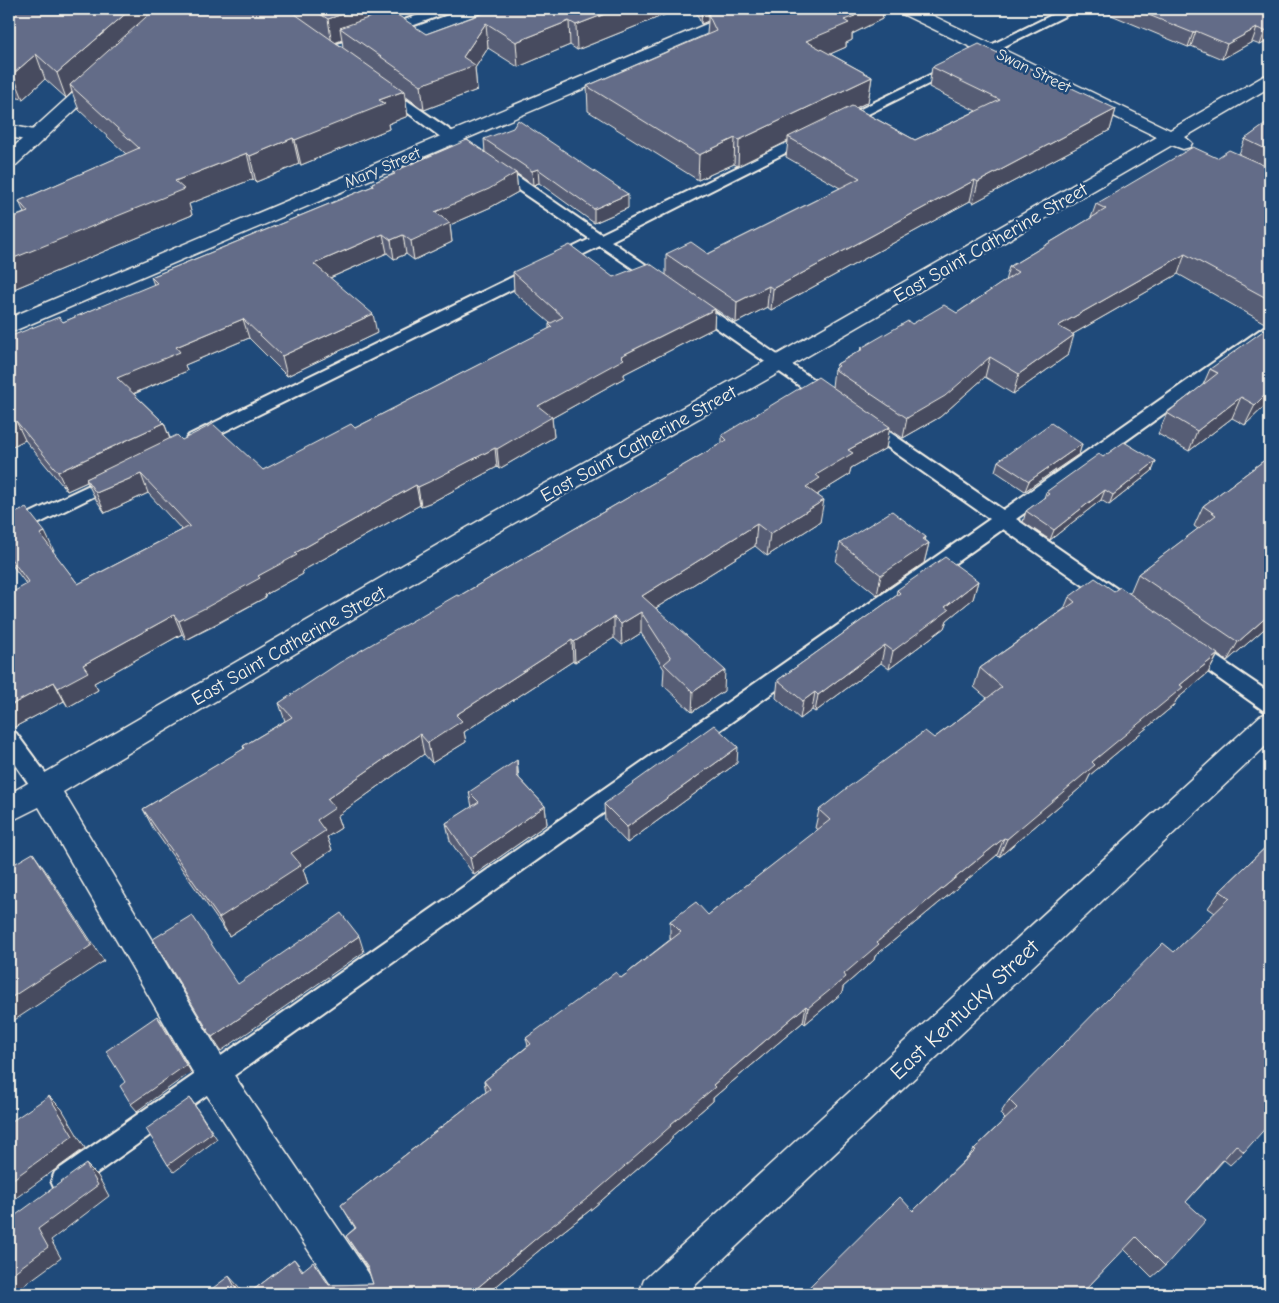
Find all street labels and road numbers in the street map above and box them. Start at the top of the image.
street label: Swan Street [993,45,1074,97]
street label: Mary Street [342,144,423,192]
street label: East Saint Catherine Street [890,178,1092,307]
street label: East Saint Catherine Street [537,381,741,507]
street label: East Saint Catherine Street [188,581,390,710]
street label: East Kentucky Street [885,934,1045,1085]

